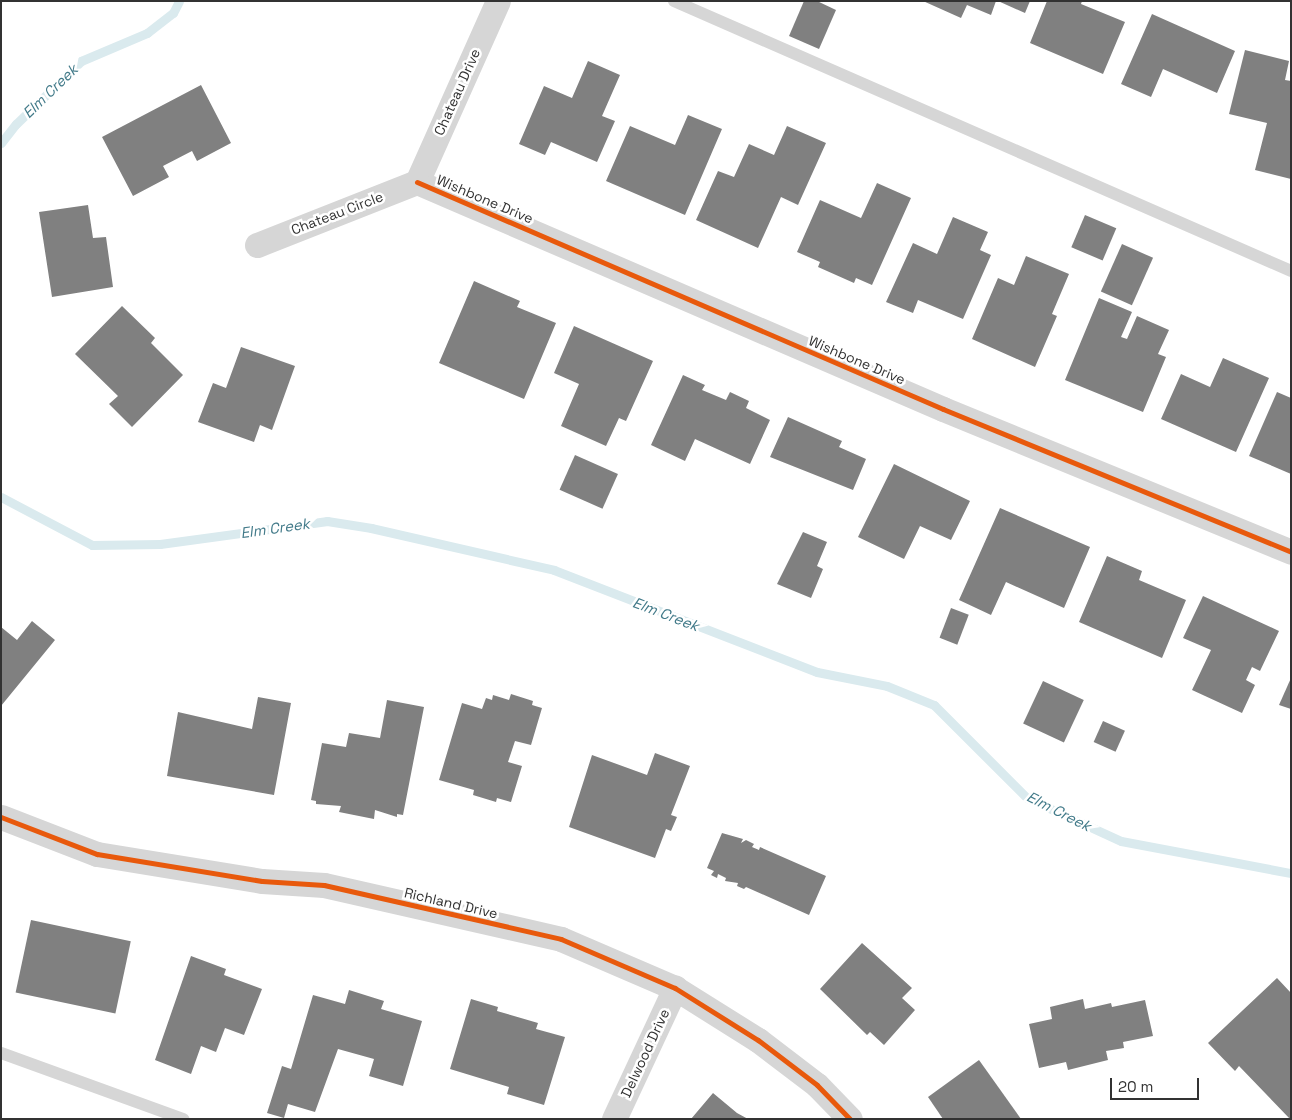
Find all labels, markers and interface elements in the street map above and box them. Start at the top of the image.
street label: Chateau Drive [430,46,484,138]
water label: Elm Creek [19,60,81,122]
street label: Wishbone Drive [434,171,536,227]
street label: Chateau Circle [289,188,385,238]
street label: Wishbone Drive [806,332,908,388]
water label: Elm Creek [239,514,311,542]
water label: Elm Creek [630,593,702,635]
water label: Elm Creek [1024,787,1094,835]
street label: Richland Drive [403,884,499,922]
street label: Delwood Drive [617,1006,673,1100]
scale bar [1112,1068,1201,1100]
text: 20 m [1118,1077,1153,1096]

